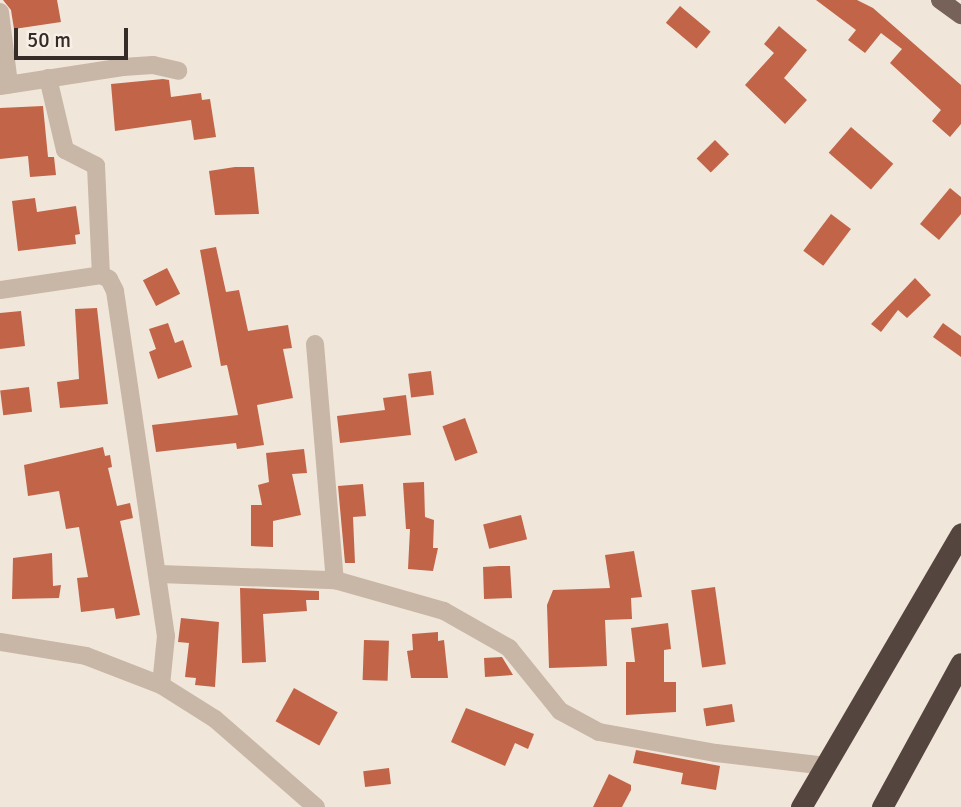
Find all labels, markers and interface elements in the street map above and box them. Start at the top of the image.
scale bar [18,14,131,58]
text: 50 m [27,27,71,53]

